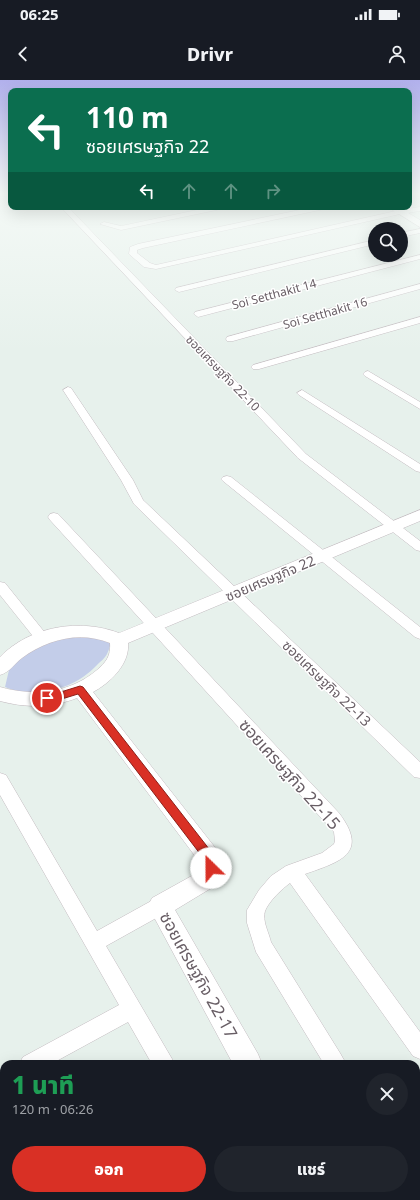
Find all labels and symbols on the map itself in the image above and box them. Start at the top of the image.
street label: Soi Setthakit 14 [230,275,318,313]
street label: Soi Setthakit 16 [281,293,369,333]
street label: ซอยเศรษฐกิจ 22-10 [182,331,264,415]
street label: ซอยเศรษฐกิจ 22 [222,551,318,605]
street label: ซอยเศรษฐกิจ 22-13 [279,636,375,730]
pin [30,681,64,715]
street label: ซอยเศรษฐกิจ 22-15 [234,714,346,834]
position arrow [190,847,232,889]
street label: ซอยเศรษฐกิจ 22-17 [155,908,243,1042]

